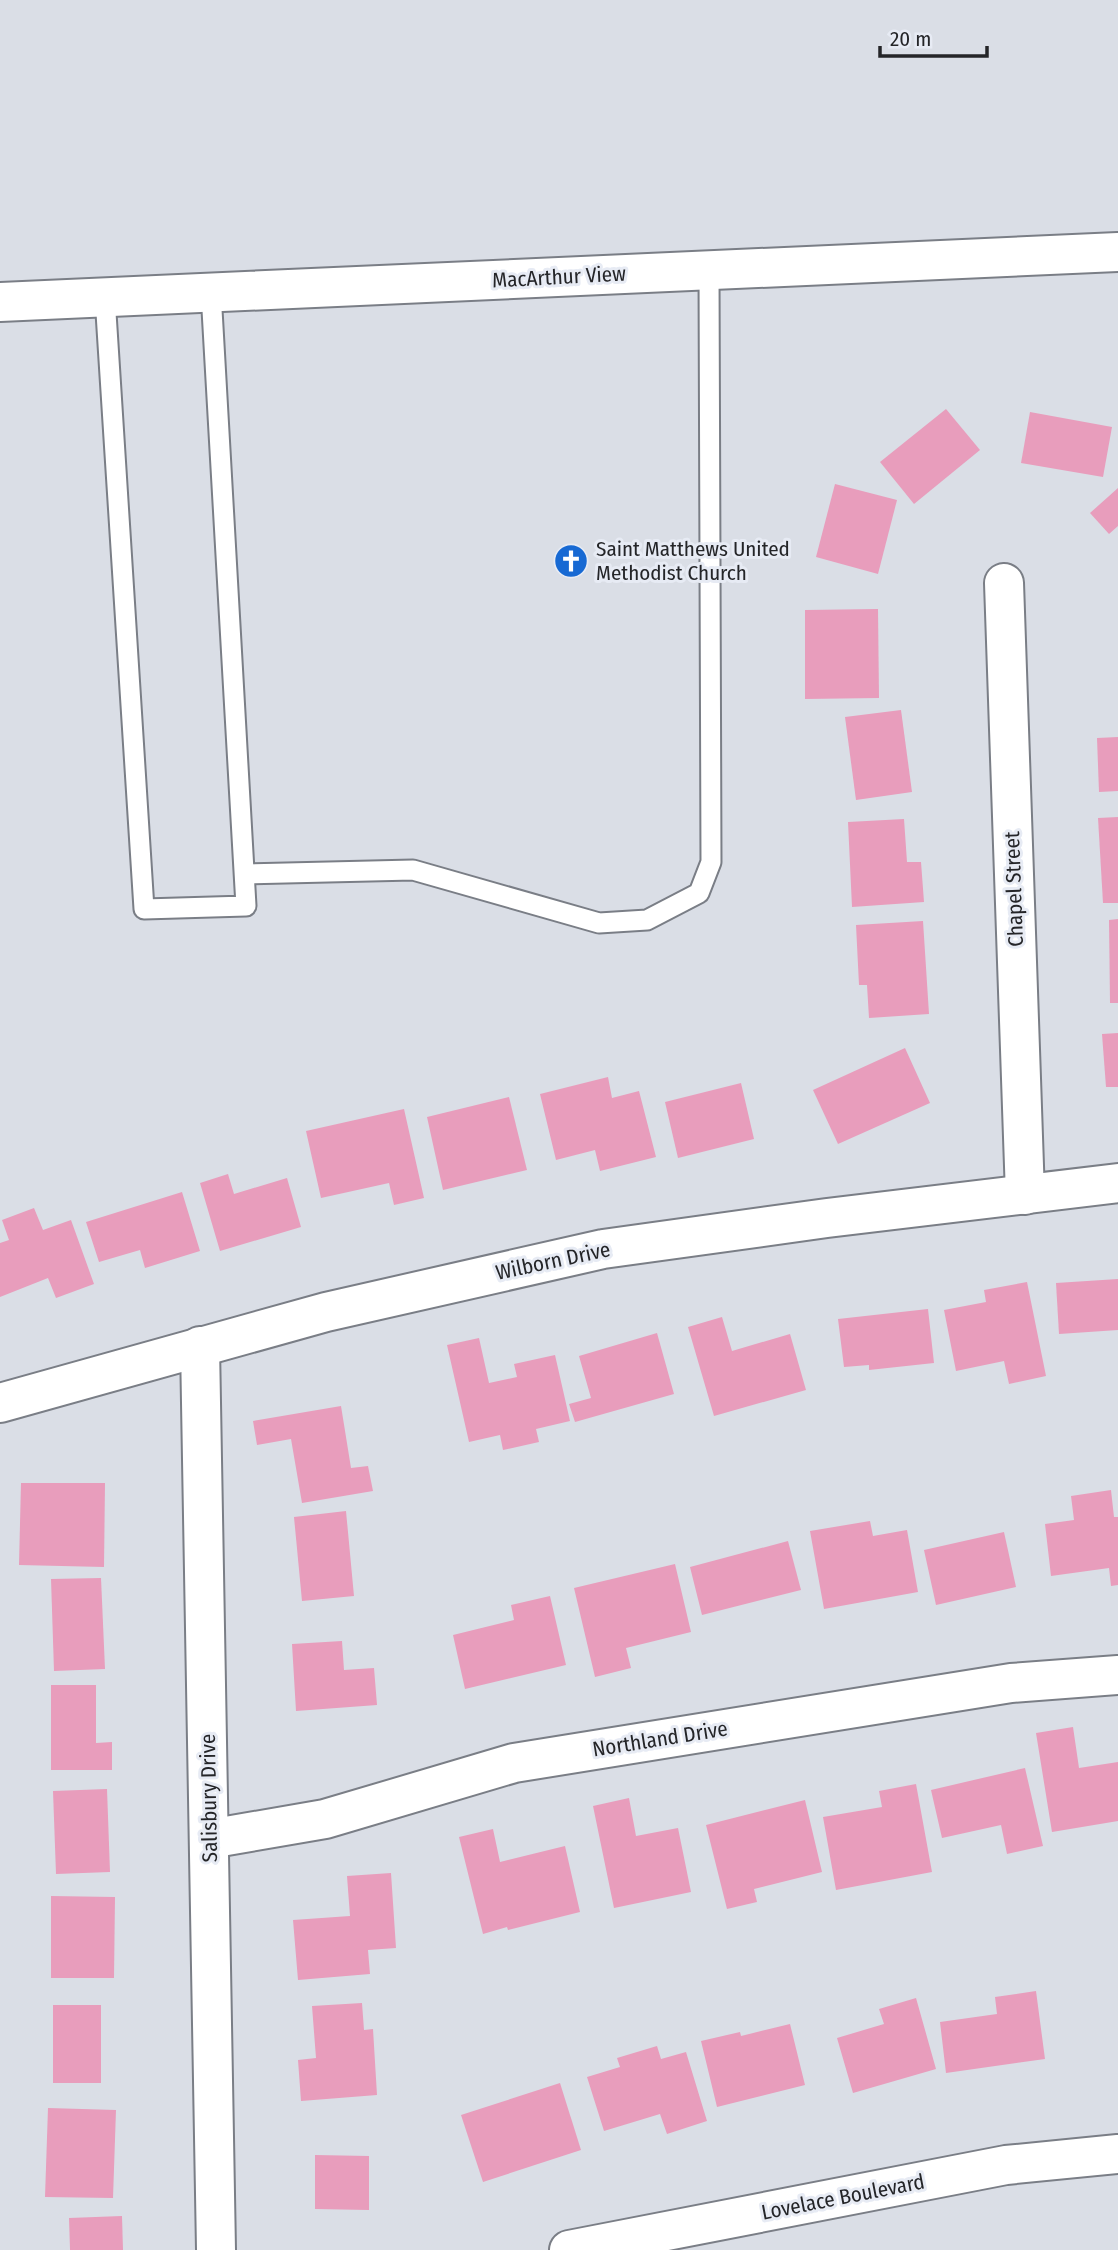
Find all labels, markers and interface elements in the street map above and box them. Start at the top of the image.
scale bar [880,14,987,58]
text: 20 m [890,26,931,52]
street label: MacArthur View [491,261,627,293]
place label: Saint Matthews United Methodist Church [596,536,790,586]
church icon: Saint Matthews United Methodist Church [552,542,590,580]
street label: Chapel Street [999,831,1029,947]
street label: Wilborn Drive [493,1236,613,1286]
street label: Northland Drive [591,1715,729,1763]
street label: Salisbury Drive [195,1734,223,1862]
street label: Lovelace Boulevard [759,2168,927,2226]

